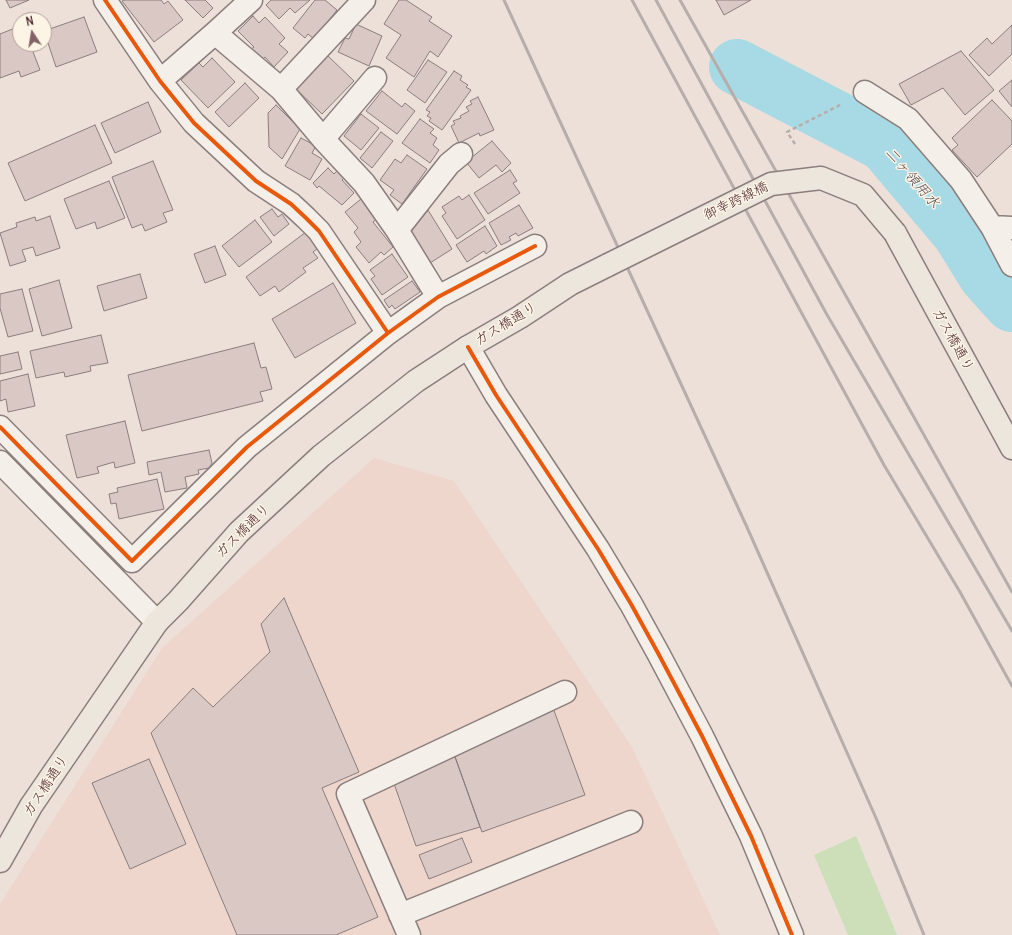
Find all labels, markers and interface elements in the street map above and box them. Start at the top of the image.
north arrow [12,12,52,52]
text: N [25,14,35,29]
water label: 二ヶ領用水 [881,144,943,212]
street label: 御幸跨線橋 [701,178,771,224]
street label: ガス橋通り [472,299,540,349]
street label: ガス橋通り [929,305,977,375]
street label: ガス橋通り [212,500,274,562]
street label: ガス橋通り [20,752,72,820]

